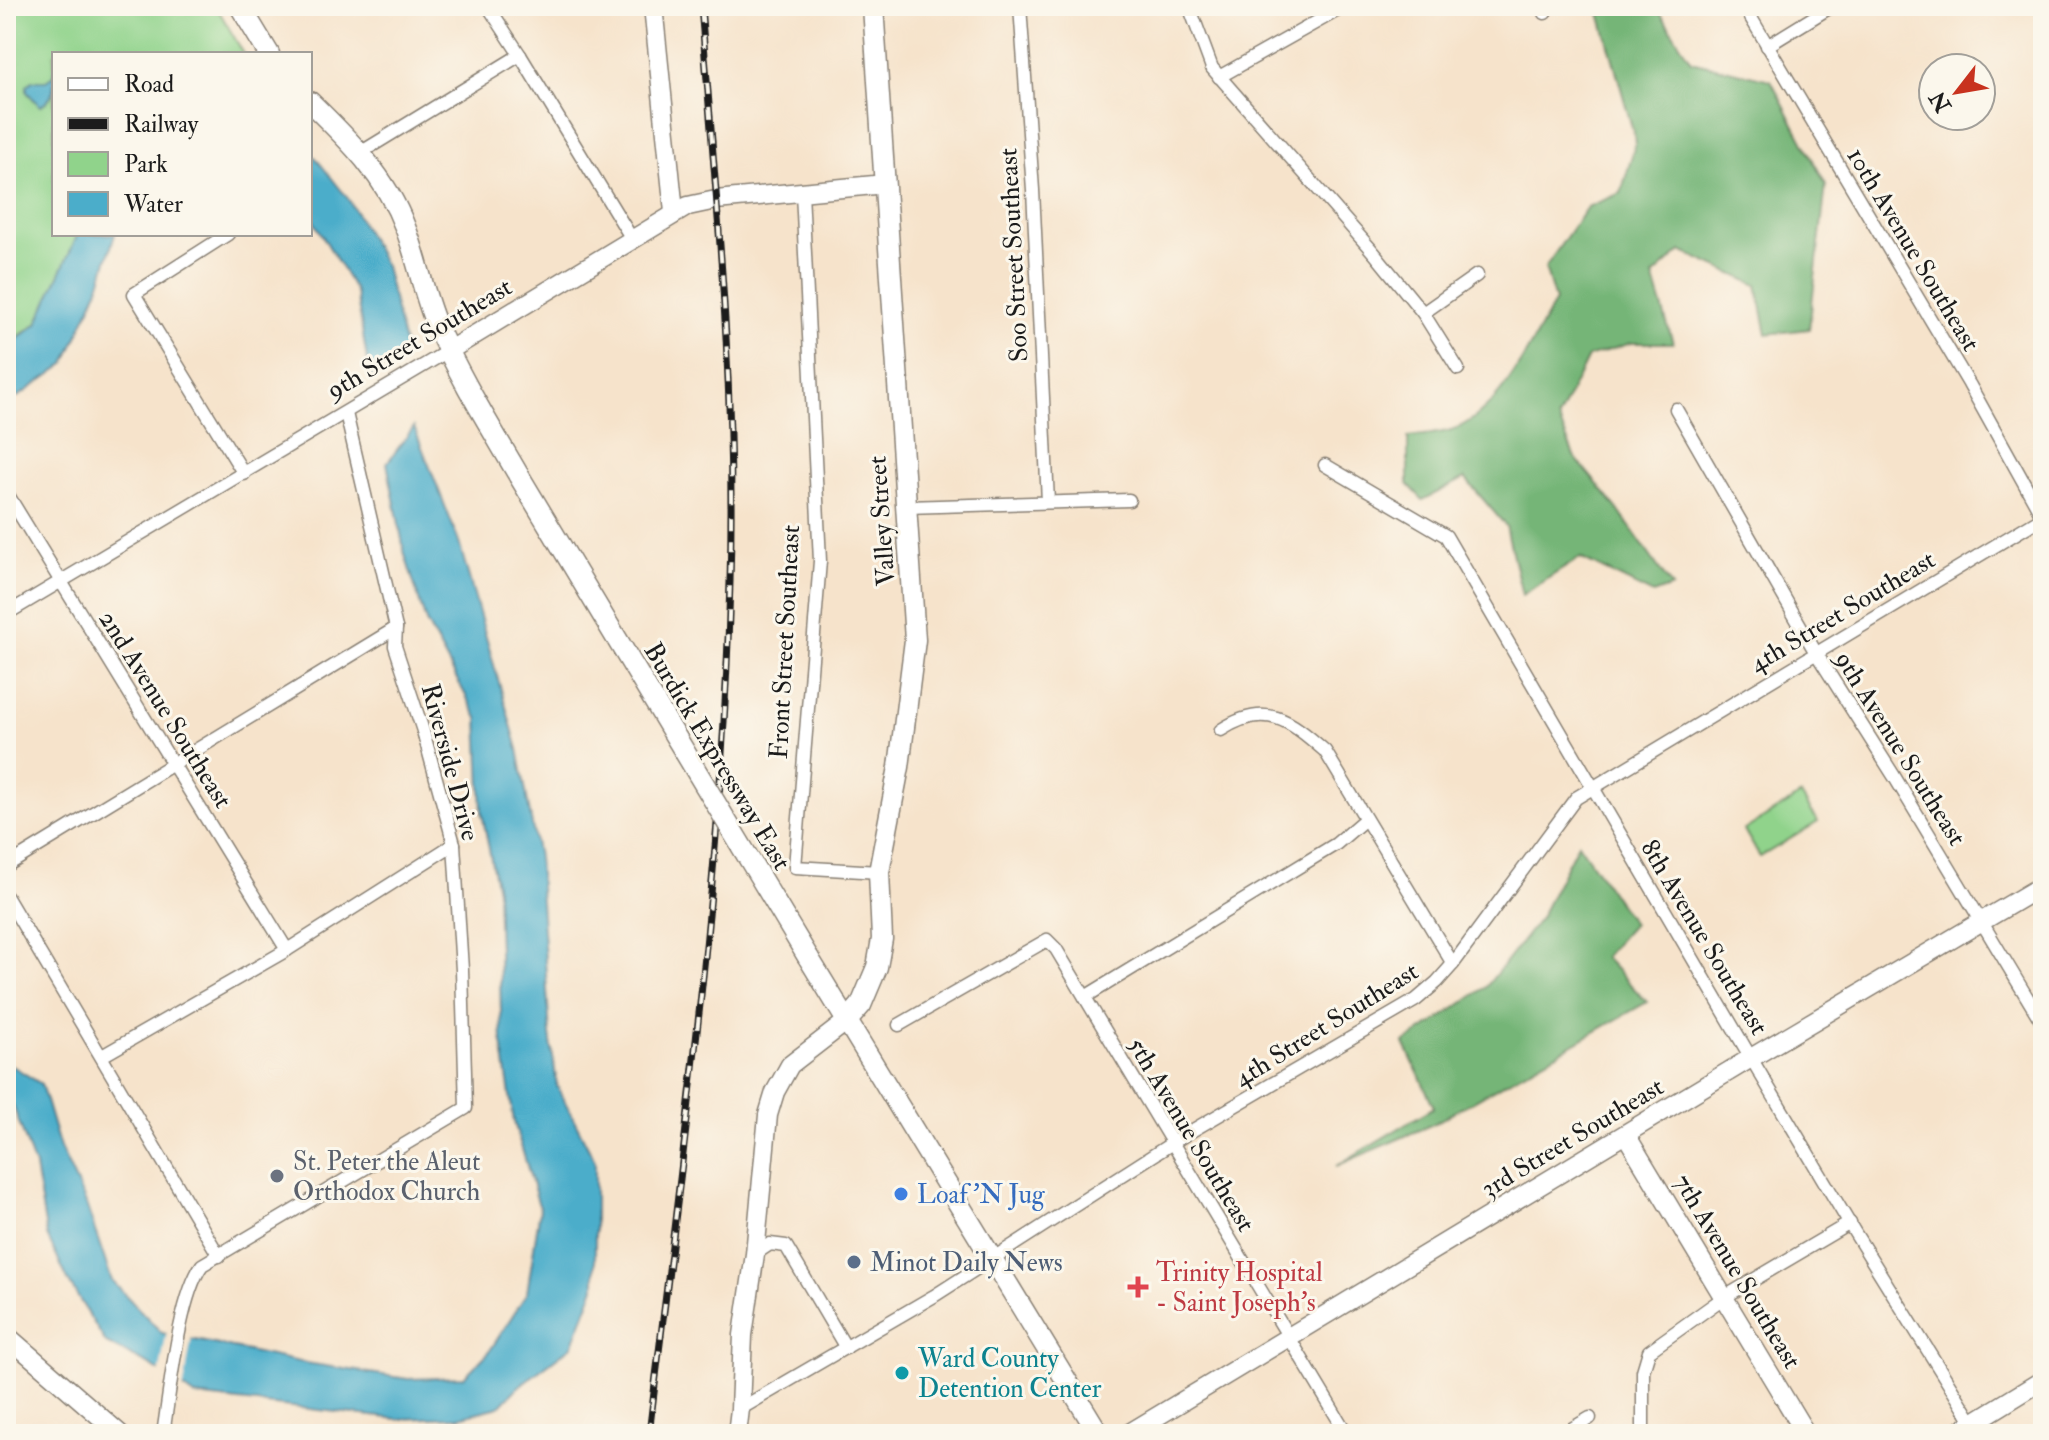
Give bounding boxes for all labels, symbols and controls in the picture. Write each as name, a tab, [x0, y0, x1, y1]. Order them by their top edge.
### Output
legend	[52, 52, 312, 236]
north arrow	[1917, 52, 1997, 132]
text: Road	[124, 69, 174, 100]
text: N	[1923, 86, 1958, 118]
text: Railway	[124, 109, 199, 140]
street label: 10th Avenue Southeast	[1840, 142, 1987, 357]
street label: Soo Street Southeast	[992, 147, 1036, 363]
text: Park	[124, 149, 168, 180]
text: Water	[123, 189, 183, 220]
street label: 9th Street Southeast	[319, 271, 518, 408]
street label: Valley Street	[861, 455, 903, 587]
street label: Front Street Southeast	[763, 524, 807, 760]
street label: 4th Street Southeast	[1744, 544, 1941, 680]
street label: 2nd Avenue Southeast	[91, 605, 239, 814]
street label: Burdick Expressway East	[636, 637, 798, 877]
street label: 9th Avenue Southeast	[1826, 644, 1973, 852]
street label: Riverside Drive	[414, 680, 486, 844]
street label: 8th Avenue Southeast	[1633, 834, 1775, 1041]
street label: 4th Street Southeast	[1229, 955, 1424, 1094]
street label: 5th Avenue Southeast	[1121, 1032, 1262, 1237]
street label: 3rd Street Southeast	[1475, 1071, 1670, 1205]
place label: St. Peter the Aleut Orthodox Church	[293, 1146, 481, 1208]
marker: St. Peter the Aleut Orthodox Church	[268, 1167, 286, 1185]
street label: 7th Avenue Southeast	[1666, 1168, 1808, 1375]
place label: Loaf 'N Jug	[917, 1179, 1046, 1211]
marker: Loaf 'N Jug	[892, 1185, 910, 1203]
place label: Minot Daily News	[870, 1247, 1063, 1279]
marker: Minot Daily News	[845, 1253, 863, 1271]
place label: Trinity Hospital - Saint Joseph's	[1156, 1257, 1323, 1320]
marker: Trinity Hospital - Saint Joseph's	[1127, 1276, 1149, 1298]
place label: Ward County Detention Center	[917, 1343, 1102, 1405]
marker: Ward County Detention Center	[893, 1364, 911, 1382]

